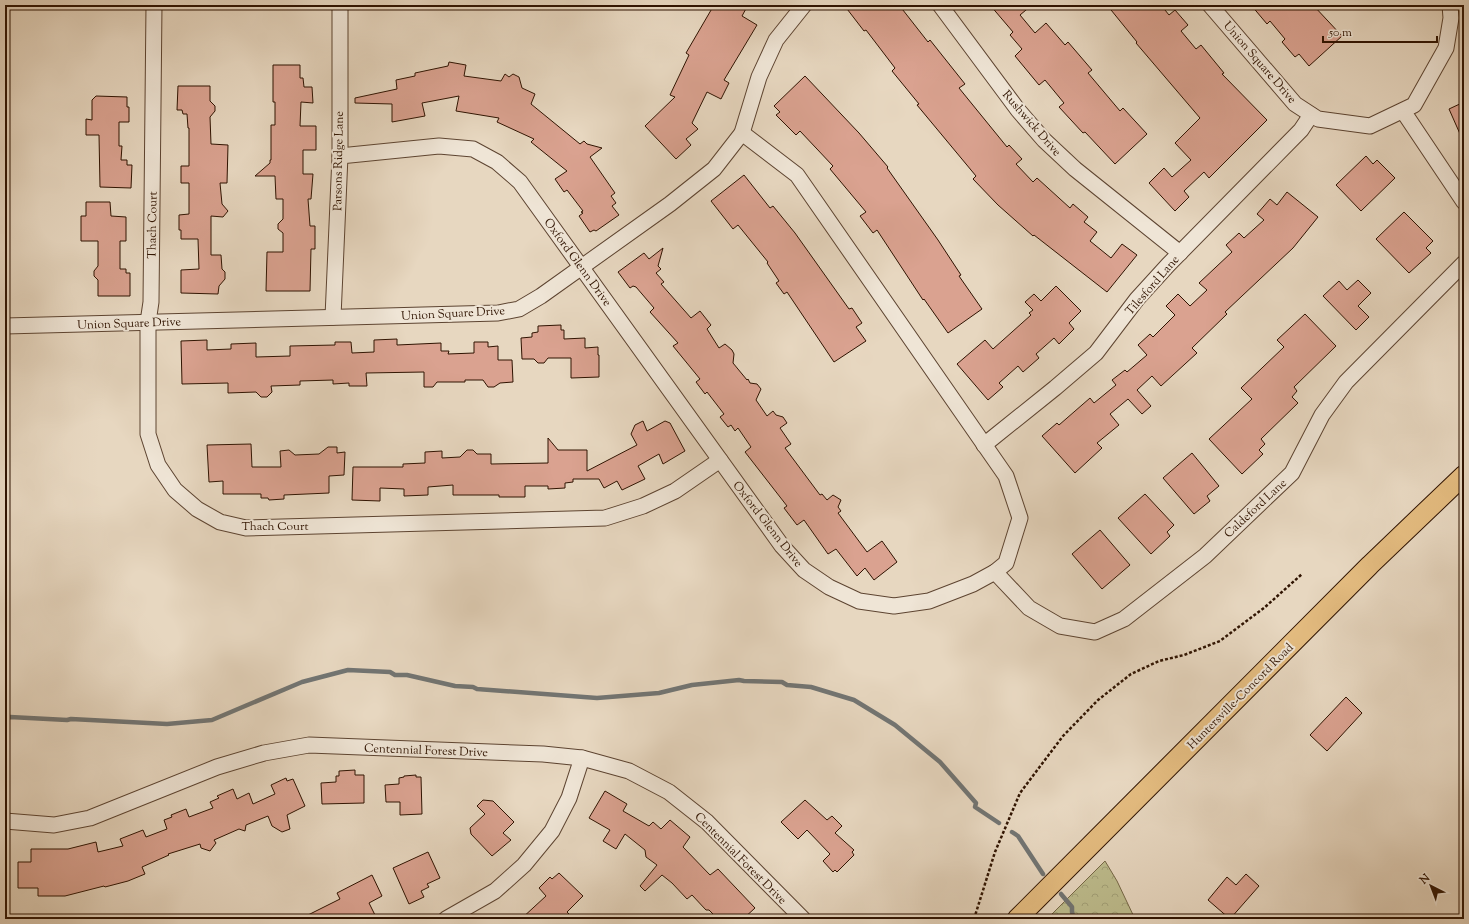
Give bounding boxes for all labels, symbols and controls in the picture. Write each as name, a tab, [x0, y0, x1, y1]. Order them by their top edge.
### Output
street label: Union Square Drive	[1218, 18, 1300, 108]
scale bar	[1323, 18, 1437, 44]
text: 50 m	[1328, 24, 1352, 42]
street label: Rushwick Drive	[997, 87, 1065, 161]
street label: Parsons Ridge Lane	[329, 110, 349, 211]
street label: Thach Court	[143, 191, 163, 259]
street label: Oxford Glenn Drive	[539, 215, 616, 311]
street label: Tilesford Lane	[1122, 251, 1184, 320]
street label: Union Square Drive	[401, 302, 506, 326]
street label: Union Square Drive	[77, 313, 182, 335]
street label: Caldeford Lane	[1220, 475, 1291, 543]
street label: Oxford Glenn Drive	[728, 478, 807, 572]
street label: Thach Court	[241, 518, 309, 536]
street label: Huntersville-Concord Road	[1183, 639, 1298, 754]
street label: Centennial Forest Drive	[364, 740, 489, 762]
street label: Centennial Forest Drive	[690, 809, 791, 909]
north arrow	[1411, 866, 1451, 906]
text: N	[1416, 870, 1434, 889]

